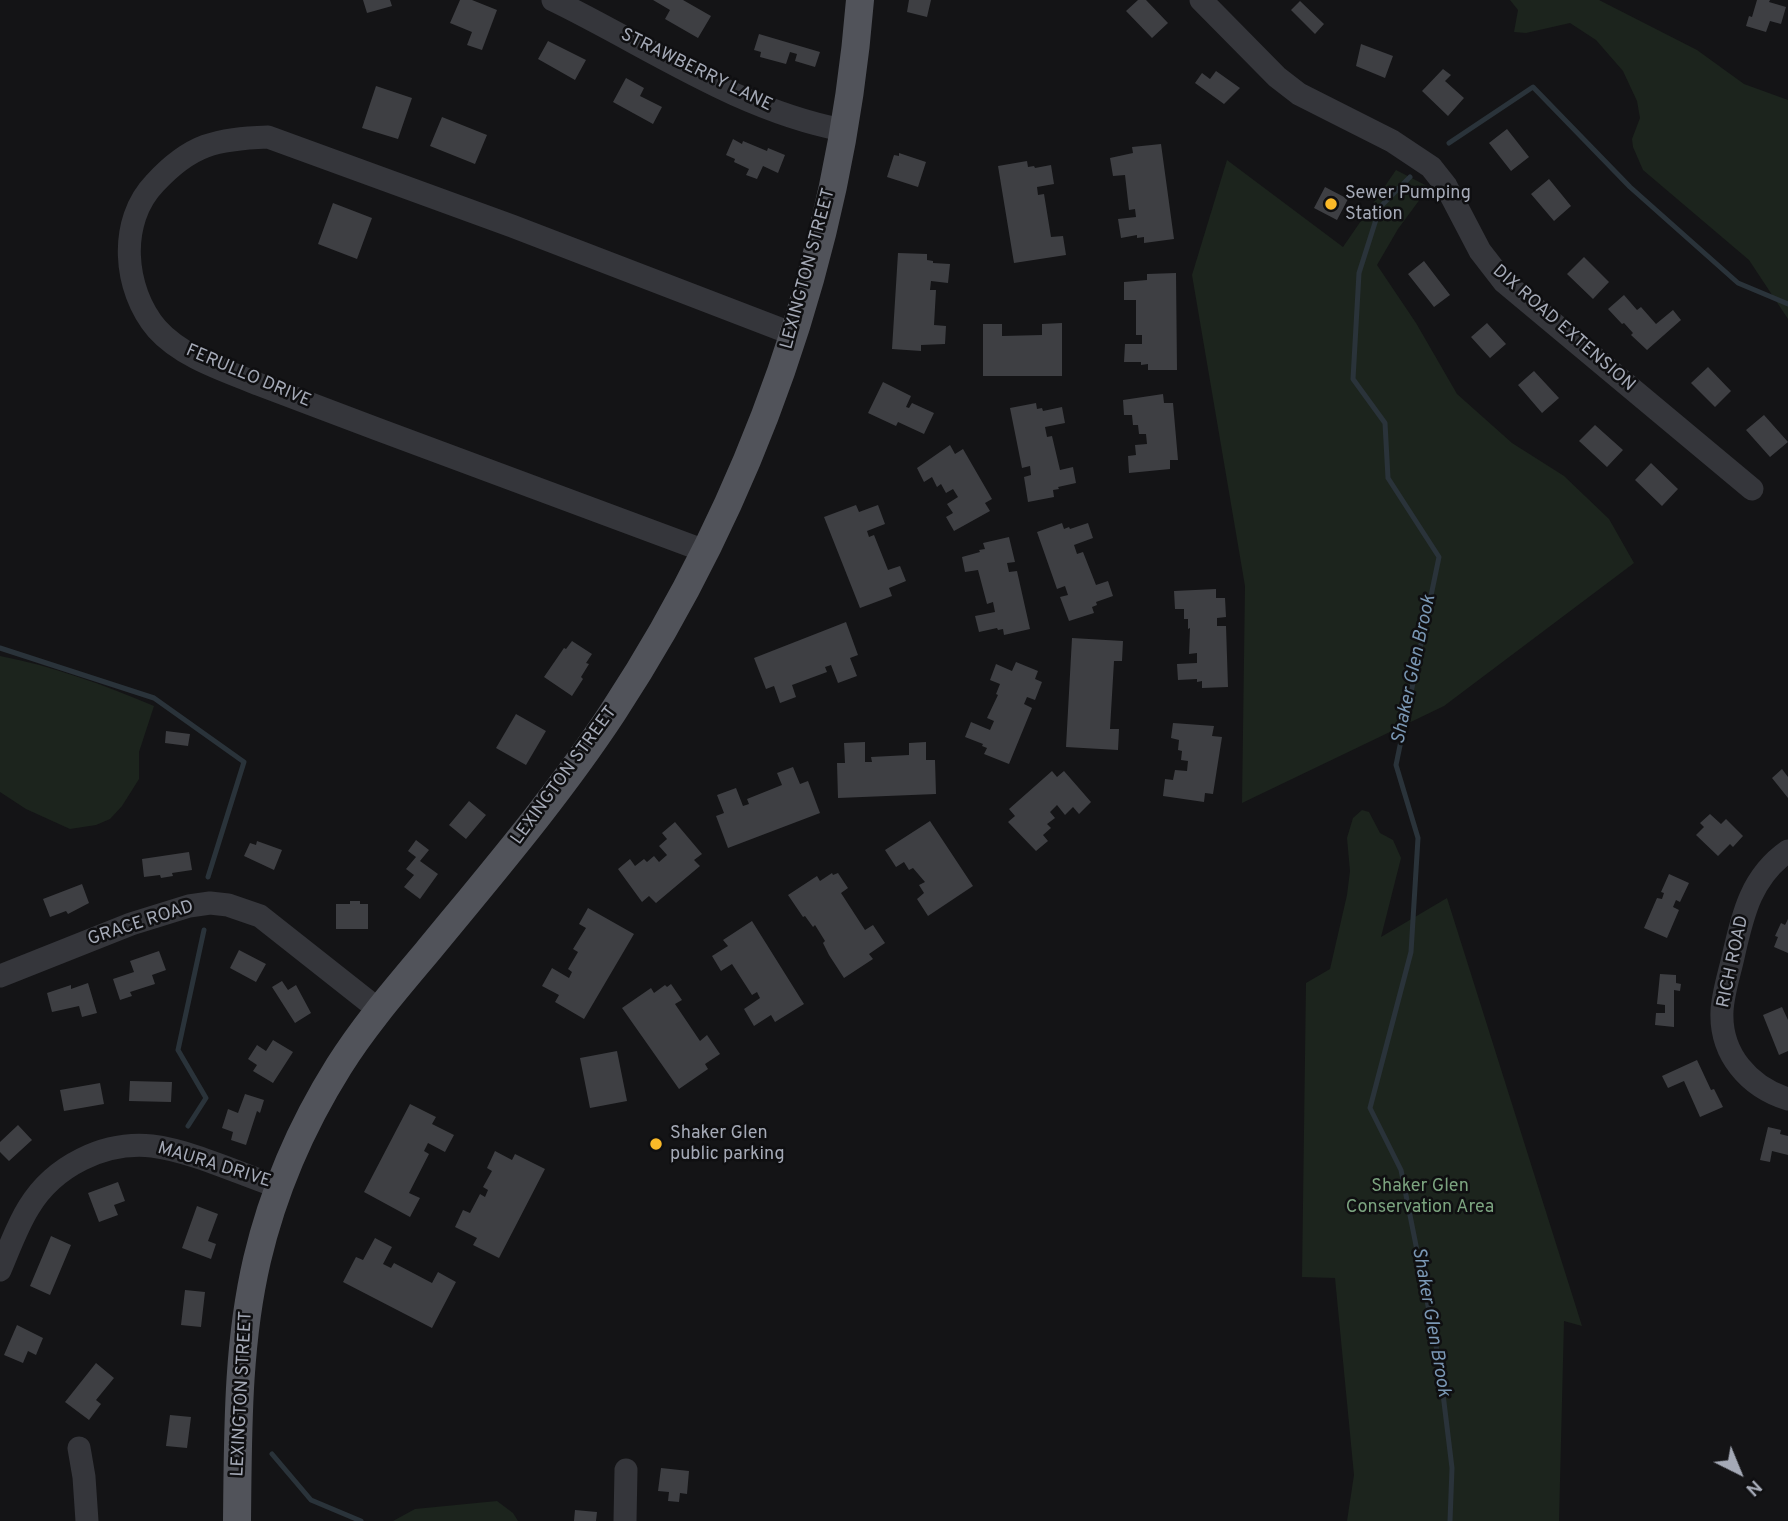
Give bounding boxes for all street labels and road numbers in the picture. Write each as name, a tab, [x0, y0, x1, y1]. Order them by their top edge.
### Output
street label: STRAWBERRY LANE	[617, 25, 775, 117]
street label: LEXINGTON STREET	[777, 186, 841, 352]
street label: DIX ROAD EXTENSION	[1487, 261, 1639, 397]
street label: FERULLO DRIVE	[182, 341, 314, 413]
street label: LEXINGTON STREET	[508, 703, 622, 849]
street label: GRACE ROAD	[85, 897, 197, 951]
street label: RICH ROAD	[1714, 914, 1754, 1010]
street label: MAURA DRIVE	[155, 1139, 273, 1193]
street label: LEXINGTON STREET	[228, 1311, 258, 1477]

